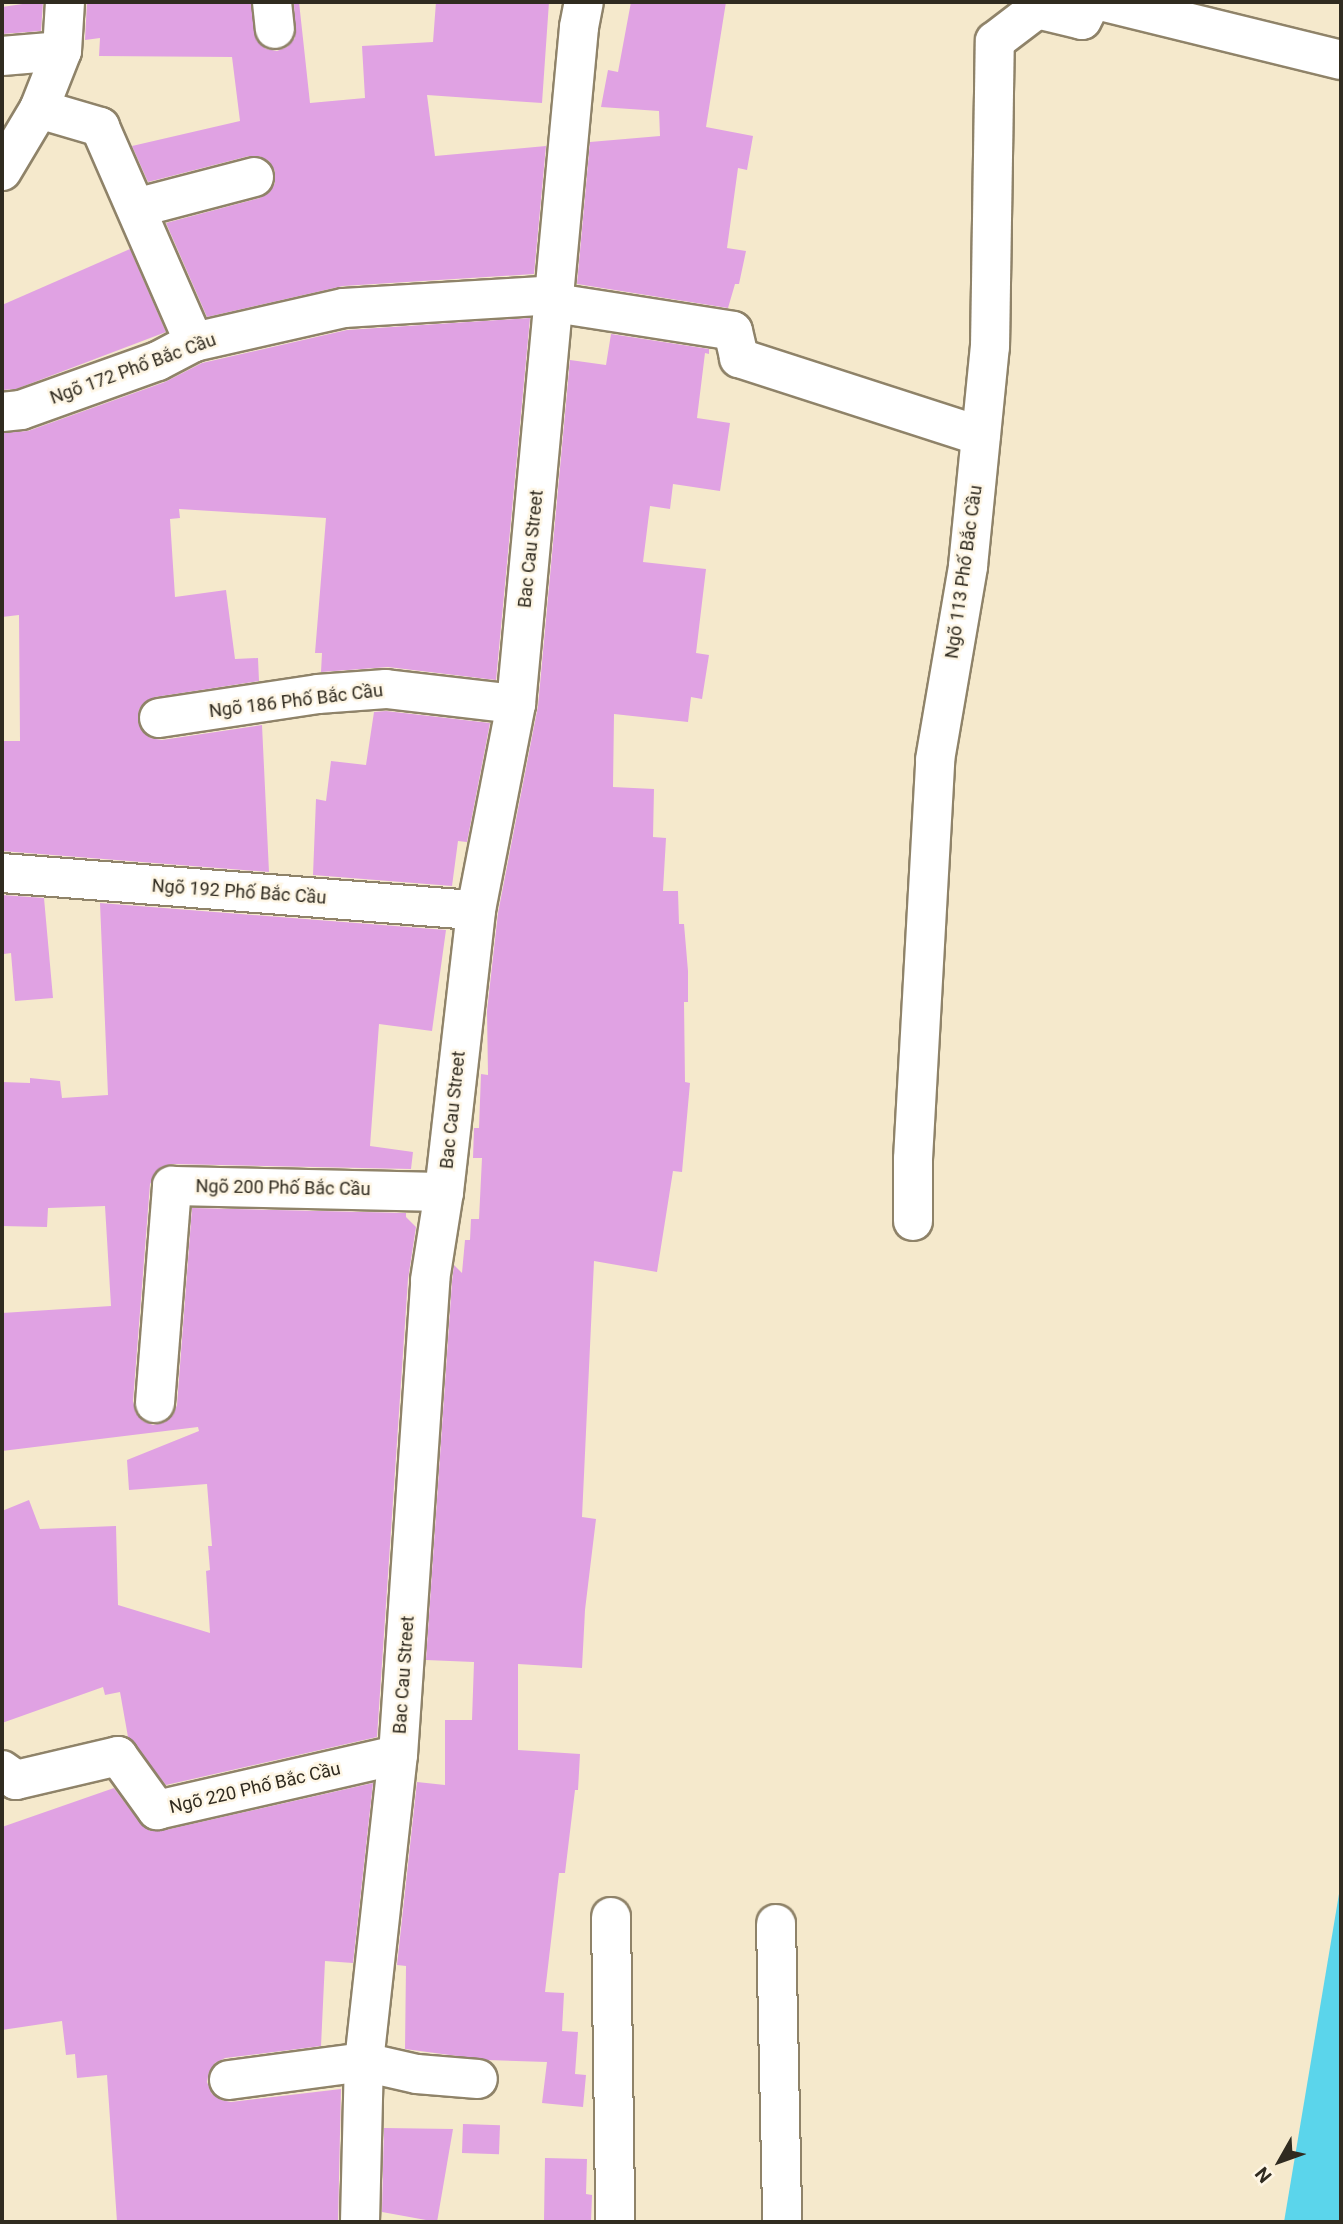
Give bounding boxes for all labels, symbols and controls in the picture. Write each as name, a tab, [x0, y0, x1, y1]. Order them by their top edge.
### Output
street label: Ngõ 172 Phố Bắc Cầu	[47, 329, 219, 409]
street label: Ngõ 113 Phố Bắc Cầu	[941, 484, 987, 660]
street label: Bac Cau Street	[514, 489, 548, 609]
street label: Ngõ 186 Phố Bắc Cầu	[208, 680, 384, 722]
street label: Ngõ 192 Phố Bắc Cầu	[151, 875, 327, 909]
street label: Bac Cau Street	[436, 1050, 470, 1170]
street label: Ngõ 200 Phố Bắc Cầu	[195, 1176, 371, 1200]
street label: Bac Cau Street	[389, 1615, 419, 1735]
street label: Ngõ 220 Phố Bắc Cầu	[167, 1758, 343, 1818]
north arrow	[1245, 2126, 1315, 2196]
text: N	[1250, 2162, 1277, 2187]

